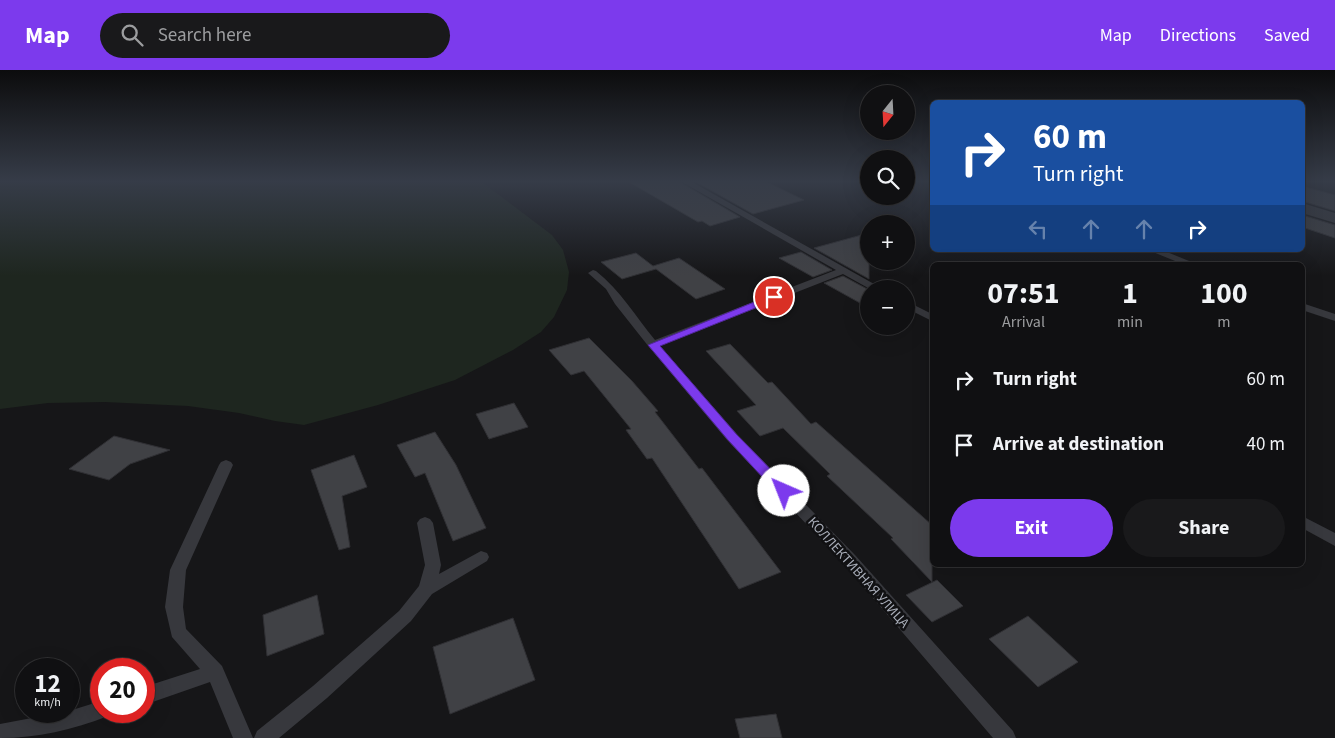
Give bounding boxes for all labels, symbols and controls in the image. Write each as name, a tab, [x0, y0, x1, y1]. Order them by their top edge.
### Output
search box	[100, 13, 450, 58]
text: Map	[25, 18, 70, 53]
icon: search	[118, 21, 146, 49]
text: Search here	[158, 22, 251, 49]
text: Map	[1100, 23, 1132, 48]
text: Directions	[1160, 23, 1236, 48]
text: Saved	[1264, 23, 1310, 48]
north arrow	[860, 85, 915, 140]
map controls	[860, 85, 915, 335]
text: 60 m	[1033, 112, 1107, 162]
icon: right	[950, 120, 1015, 185]
button: search	[860, 150, 915, 205]
text: Turn right	[1033, 158, 1123, 190]
button: +	[860, 215, 915, 270]
icon: left	[1024, 215, 1052, 243]
icon: ahead	[1077, 215, 1105, 243]
icon: ahead	[1130, 215, 1158, 243]
icon: right	[1183, 215, 1211, 243]
text: 07:51	[987, 272, 1060, 315]
text: 1	[1122, 272, 1138, 315]
text: 100	[1200, 272, 1248, 315]
pin	[753, 276, 795, 318]
button: −	[860, 280, 915, 335]
icon: arrive	[760, 283, 788, 311]
text: Arrival	[1002, 311, 1045, 333]
text: min	[1117, 311, 1143, 333]
text: m	[1217, 311, 1231, 333]
icon: right	[950, 366, 978, 394]
text: Turn right	[993, 366, 1077, 393]
text: 60 m	[1247, 366, 1285, 393]
icon: arrive	[950, 431, 978, 459]
text: Arrive at destination	[993, 431, 1164, 458]
text: 40 m	[1247, 431, 1285, 458]
position arrow	[757, 464, 809, 516]
button: Exit	[950, 499, 1113, 557]
button: Share	[1123, 499, 1285, 557]
street label: КОЛЛЕКТИВНАЯ УЛИЦА	[803, 513, 914, 633]
speed limit sign: 20	[90, 658, 155, 723]
text: 12	[34, 666, 61, 702]
text: km/h	[34, 694, 61, 711]

